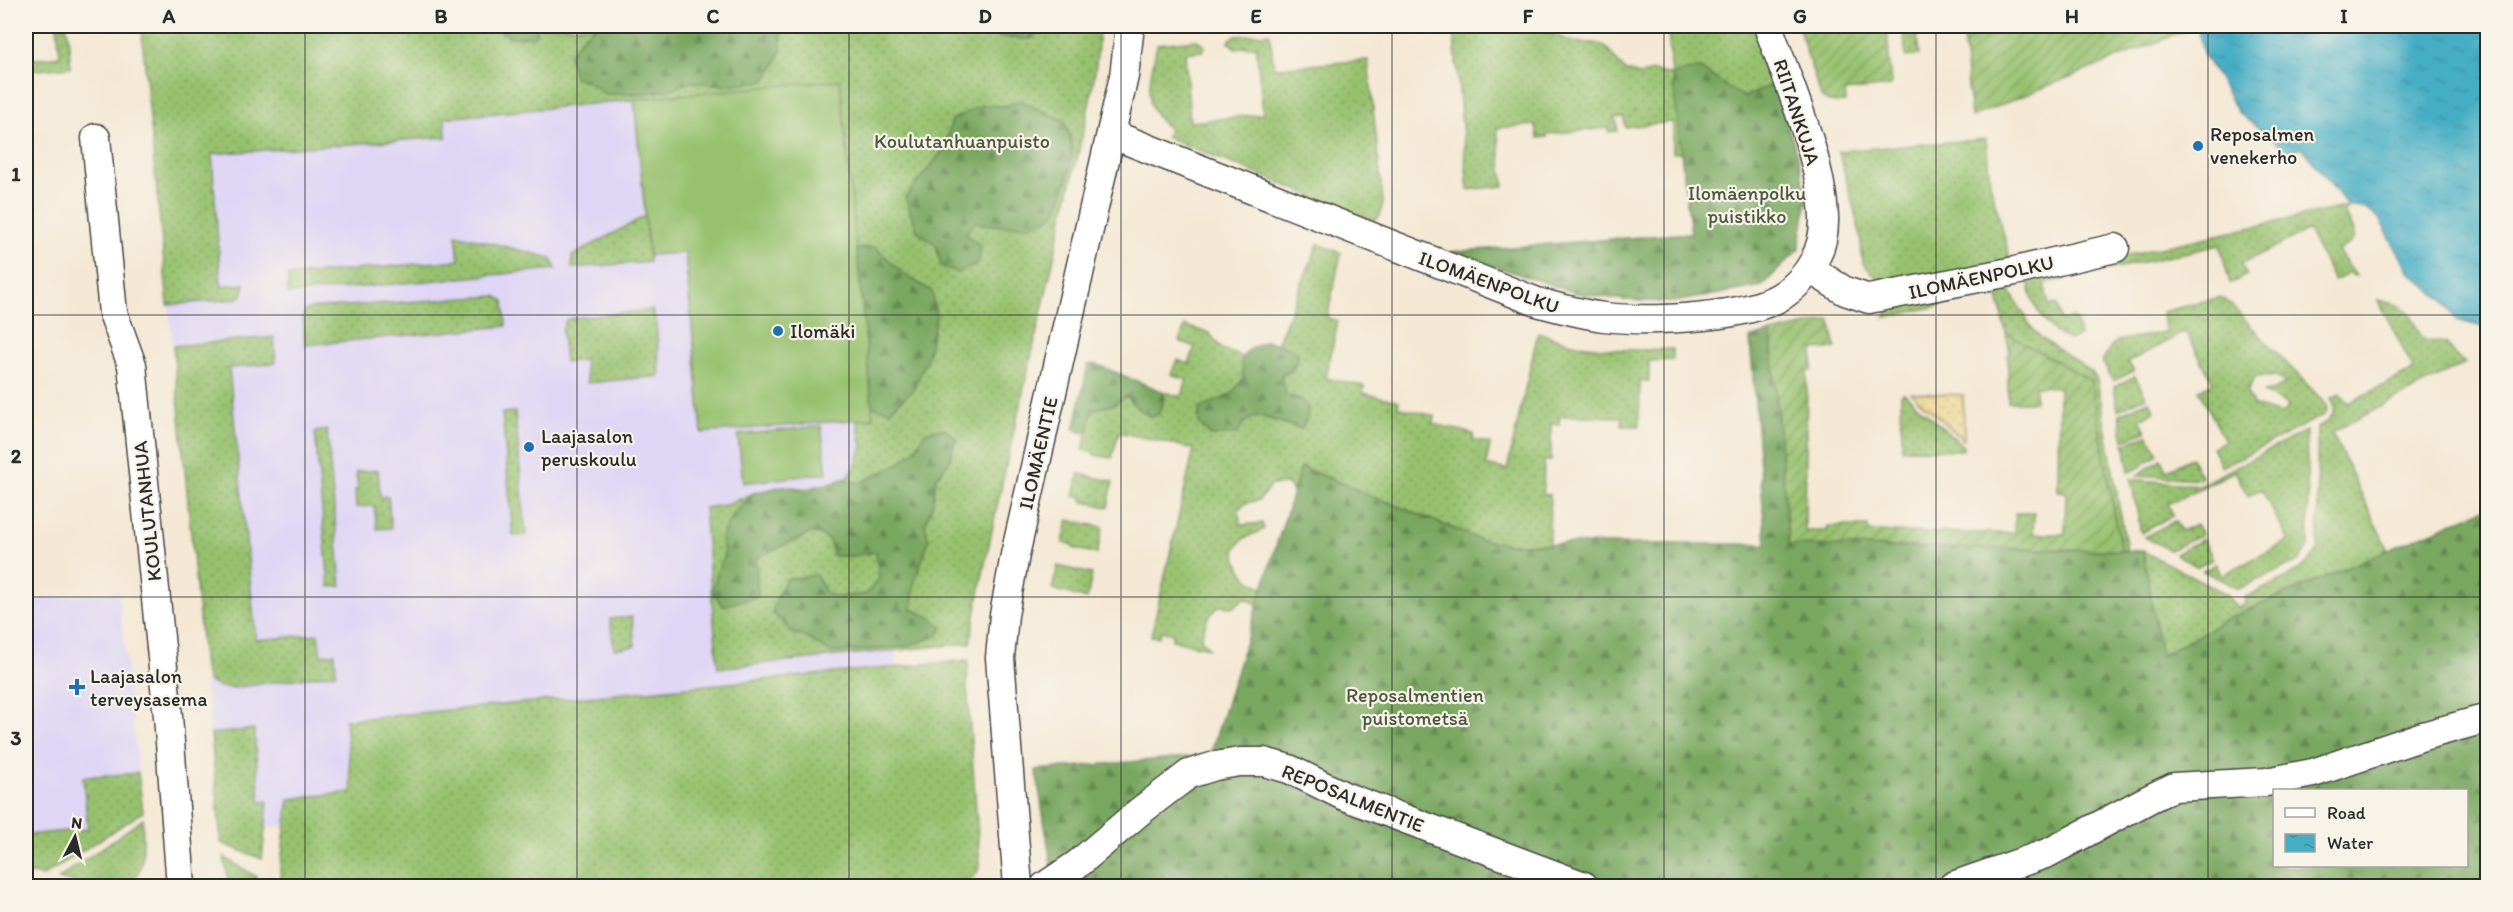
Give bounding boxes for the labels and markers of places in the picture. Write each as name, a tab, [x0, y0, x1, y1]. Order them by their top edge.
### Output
place label: Reposalmen venekerho	[2210, 122, 2315, 169]
marker: Reposalmen venekerho	[2191, 139, 2205, 153]
place label: Ilomäki	[790, 319, 855, 343]
marker: Ilomäki	[771, 324, 785, 338]
place label: Laajasalon peruskoulu	[541, 424, 637, 471]
marker: Laajasalon peruskoulu	[522, 440, 536, 454]
place label: Laajasalon terveysasema	[90, 664, 207, 711]
marker: Laajasalon terveysasema	[68, 678, 86, 696]

